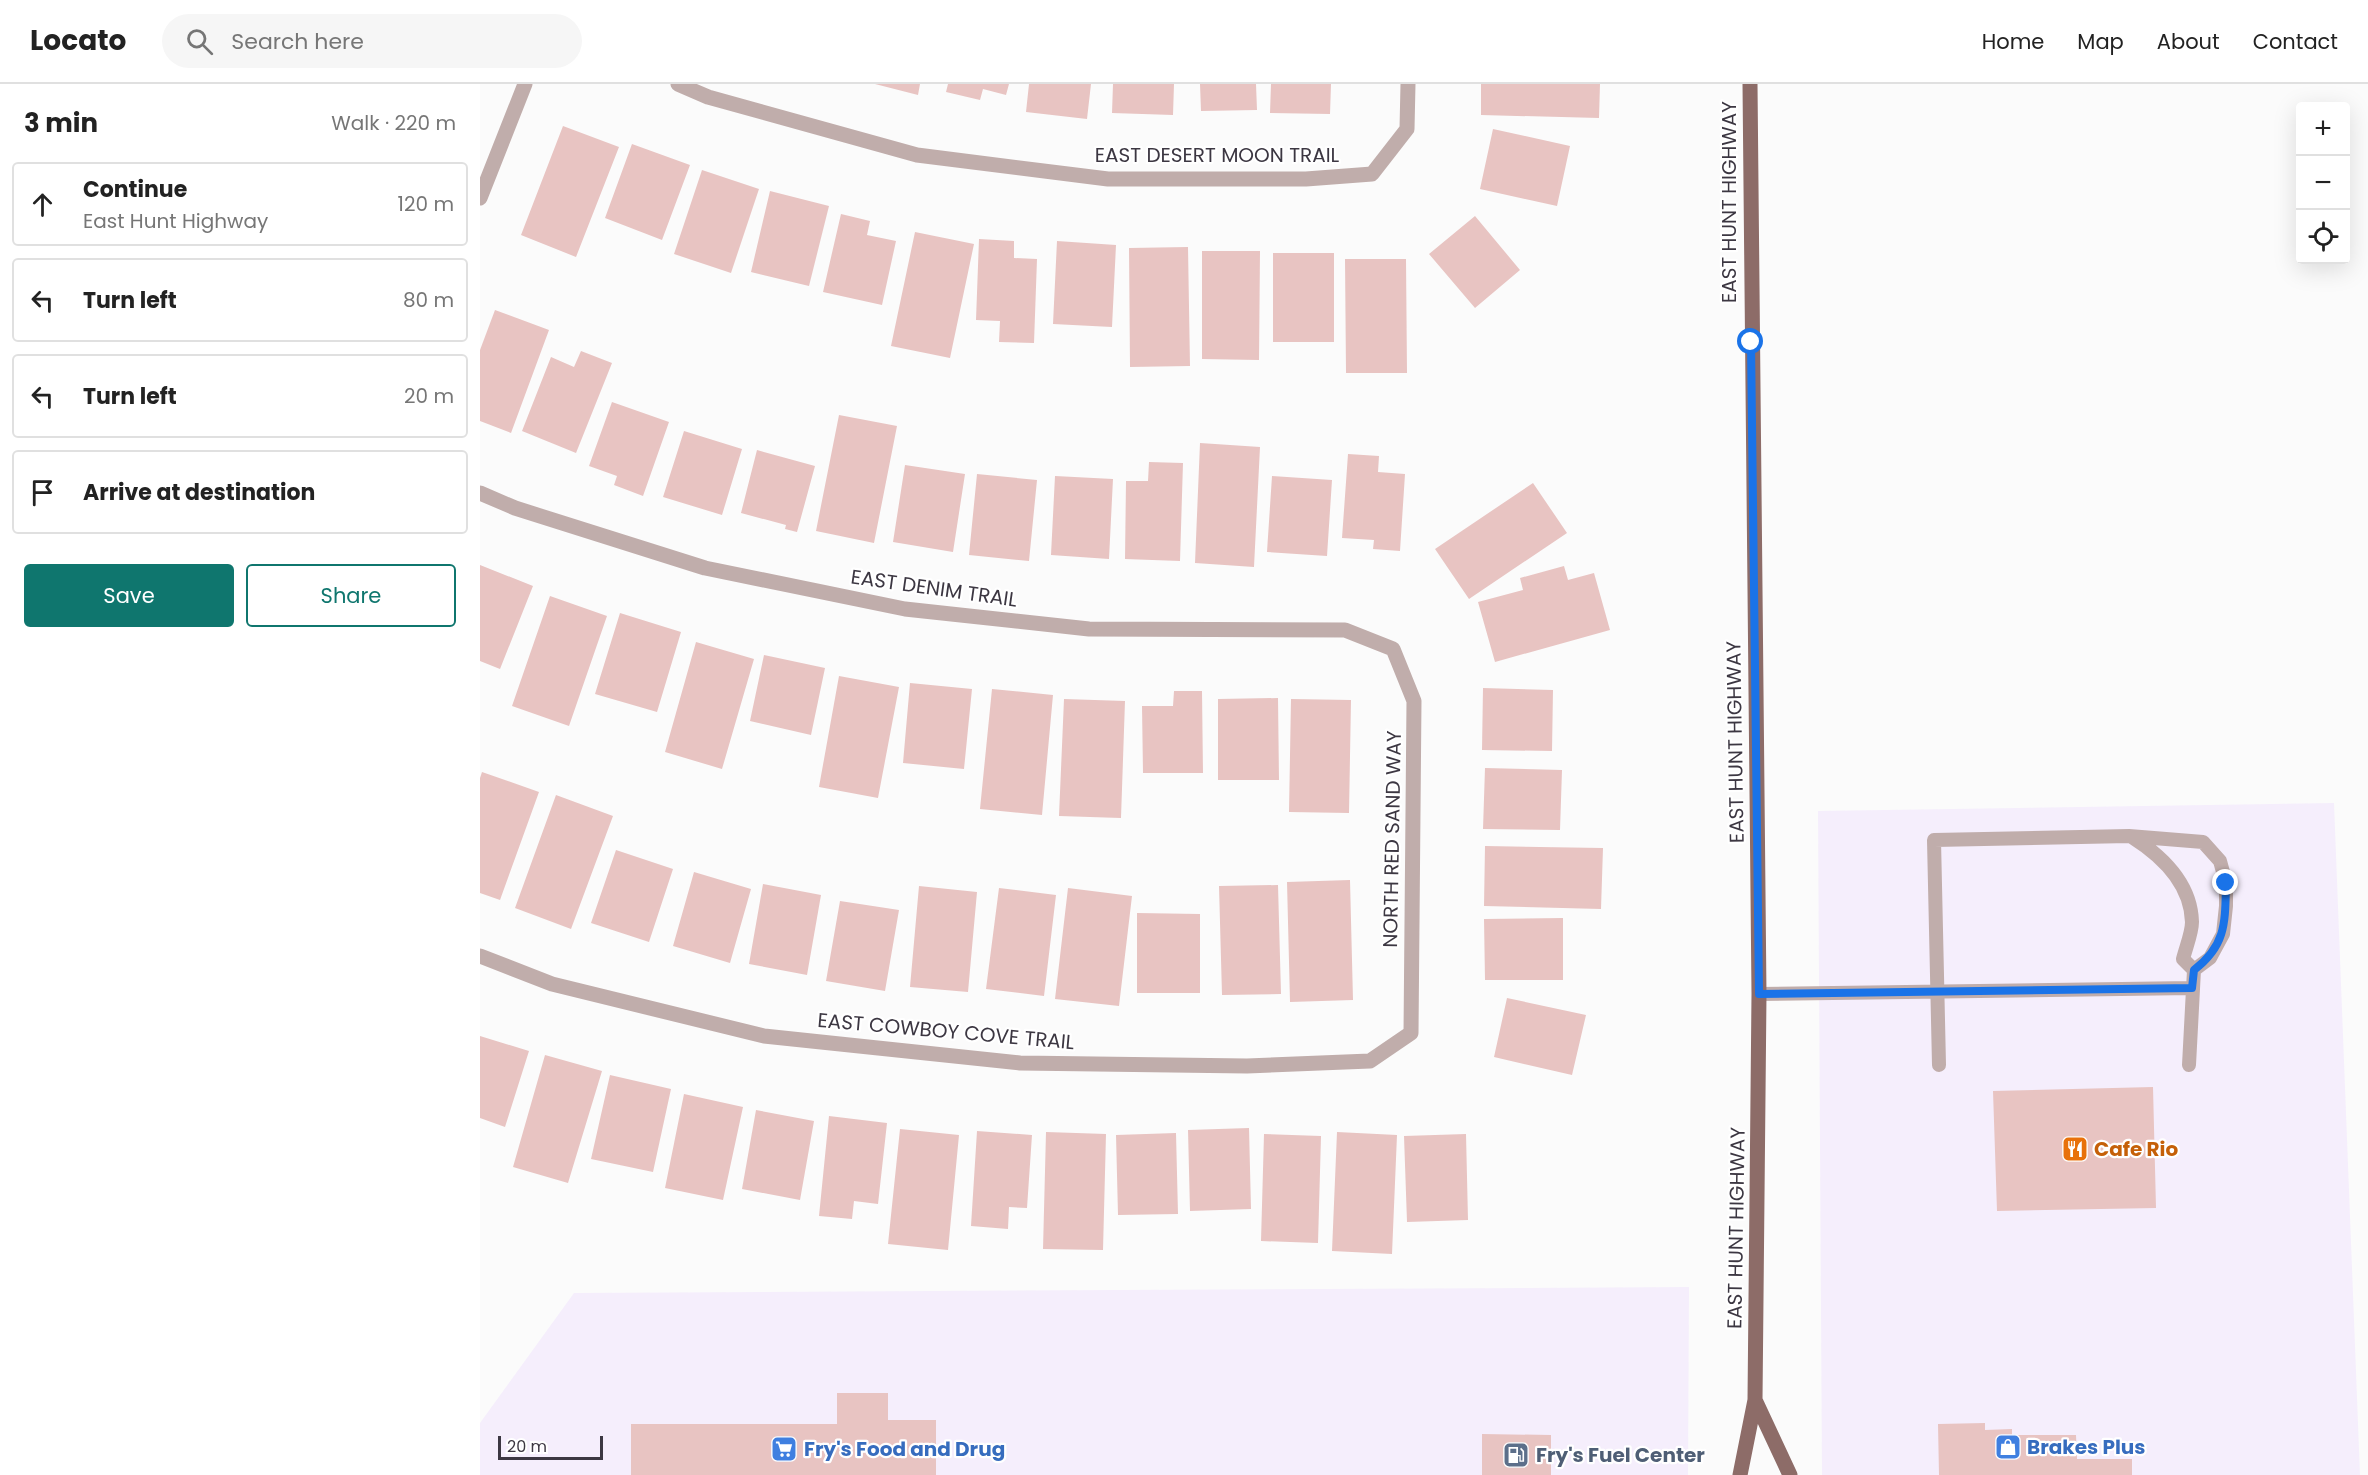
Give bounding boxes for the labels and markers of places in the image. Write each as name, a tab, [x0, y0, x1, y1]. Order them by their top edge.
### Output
restaurant icon: Cafe Rio	[2060, 1134, 2090, 1164]
place label: Cafe Rio	[2094, 1135, 2179, 1163]
shop icon: Brakes Plus	[1993, 1432, 2023, 1462]
place label: Brakes Plus	[2027, 1433, 2145, 1461]
supermarket icon: Fry's Food and Drug	[769, 1434, 799, 1464]
place label: Fry's Food and Drug	[804, 1435, 1005, 1463]
fuel station icon: Fry's Fuel Center	[1501, 1440, 1531, 1470]
place label: Fry's Fuel Center	[1536, 1441, 1705, 1469]

